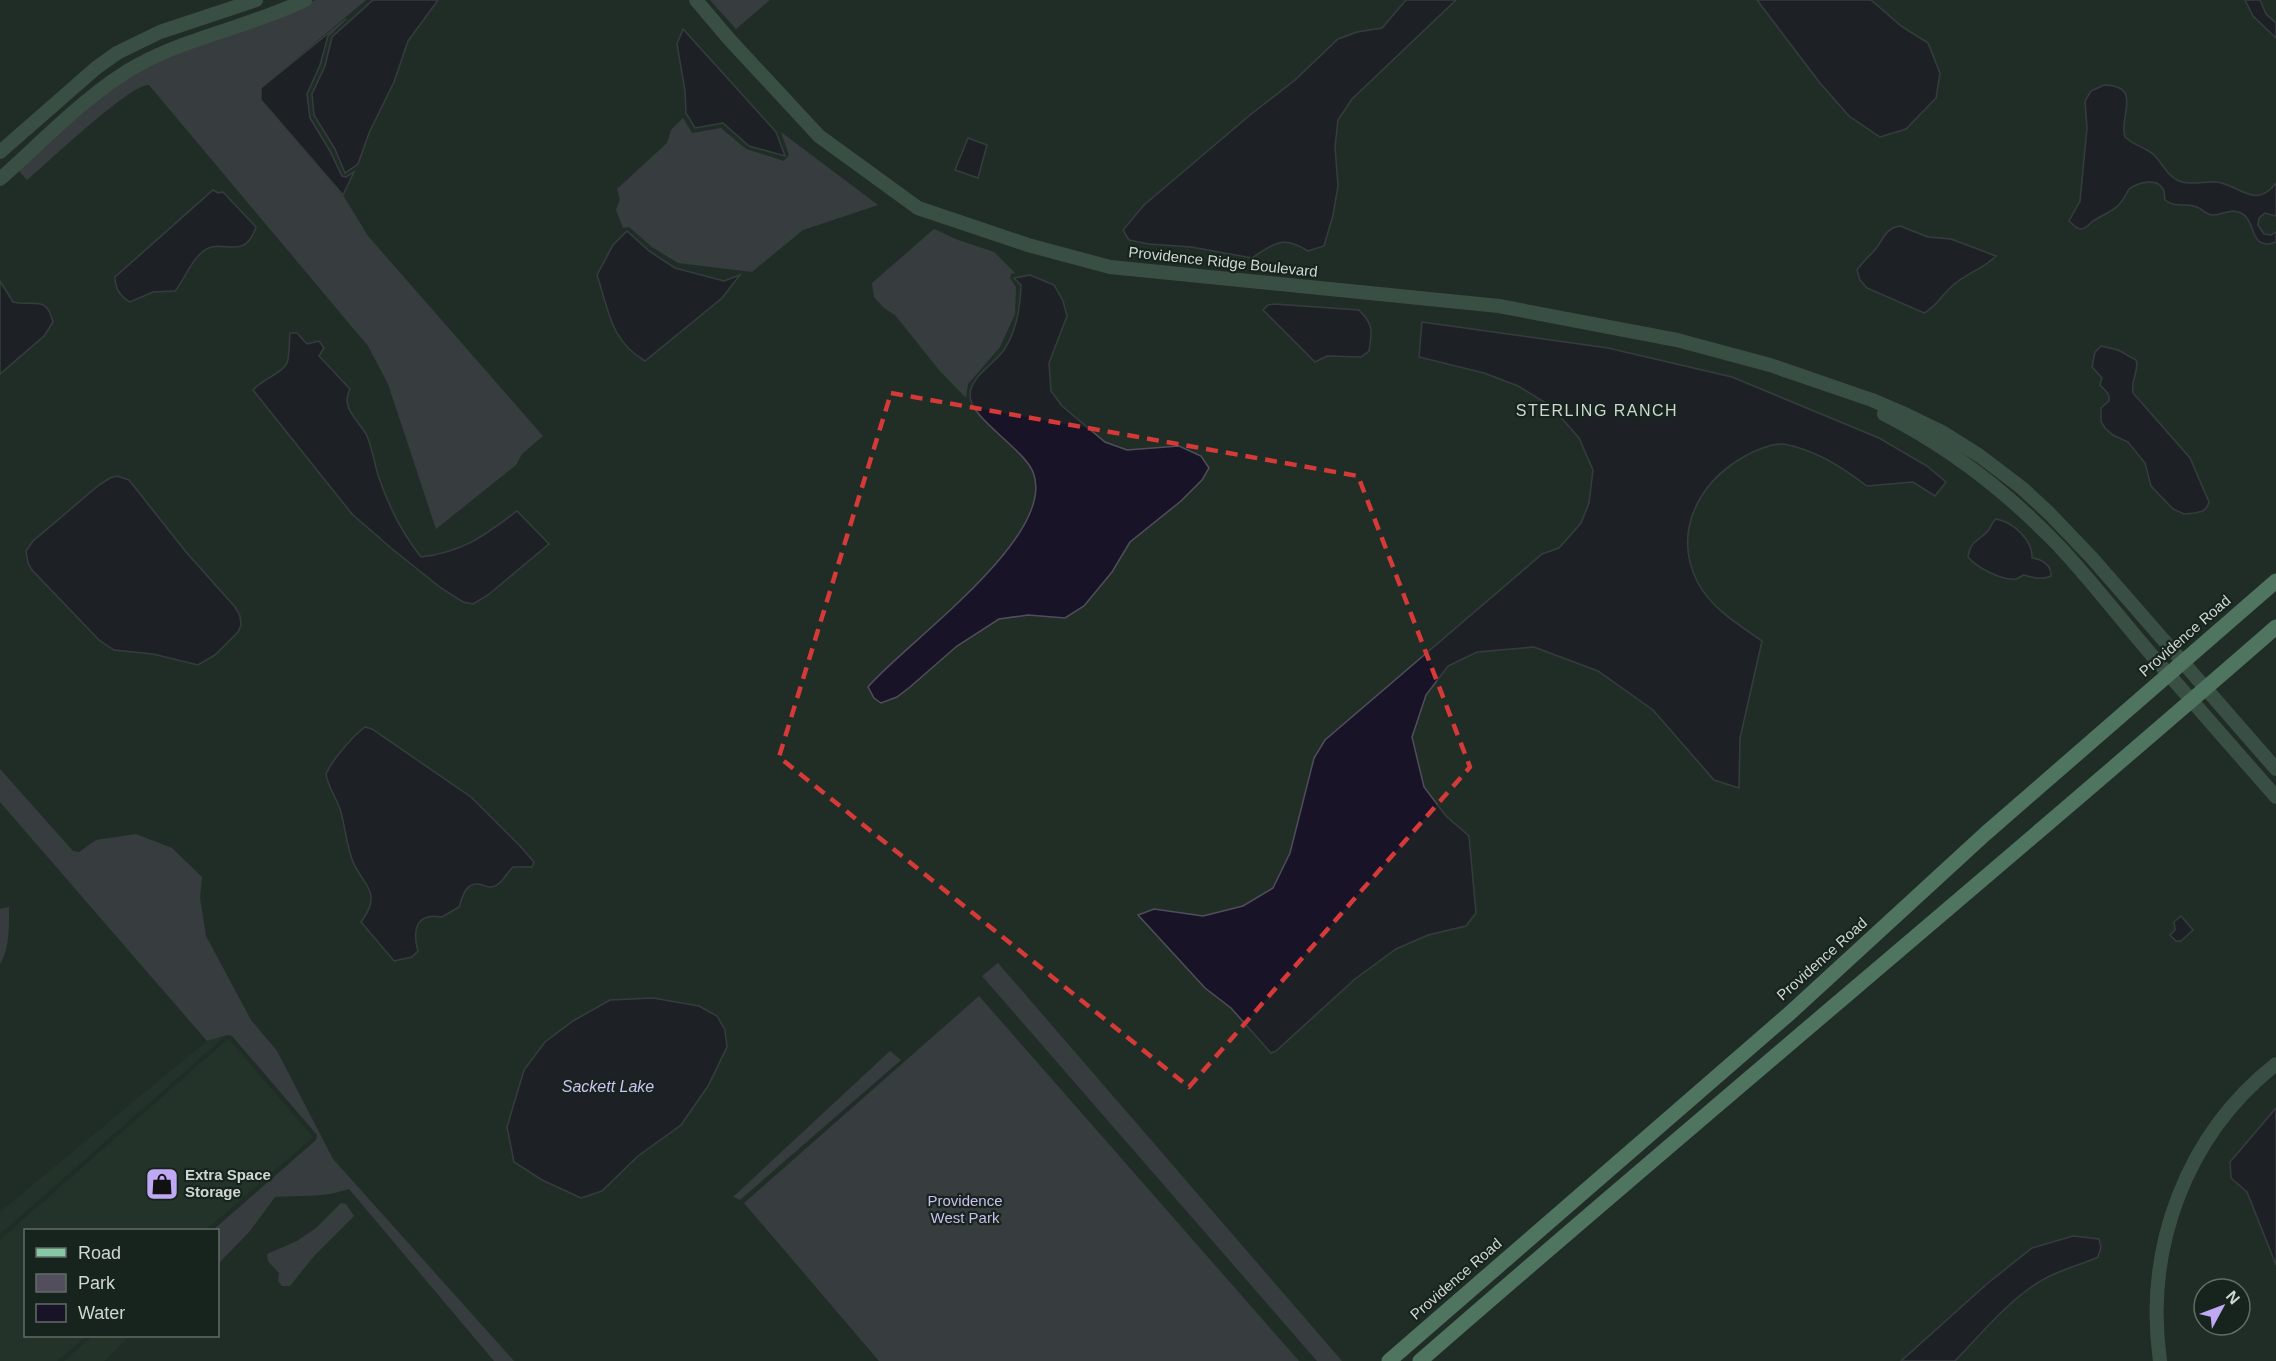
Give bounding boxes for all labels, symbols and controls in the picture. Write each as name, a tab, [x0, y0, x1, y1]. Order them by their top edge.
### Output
street label: Providence Ridge Boulevard	[1128, 243, 1318, 280]
district label: STERLING RANCH	[1516, 402, 1678, 419]
street label: Providence Road	[2136, 591, 2234, 680]
street label: Providence Road	[1773, 914, 1870, 1003]
water label: Sackett Lake	[562, 1078, 654, 1095]
shop icon: Extra Space Storage	[144, 1166, 180, 1202]
place label: Extra Space Storage	[185, 1166, 271, 1200]
park label: Providence West Park	[927, 1192, 1003, 1226]
legend	[24, 1229, 219, 1337]
street label: Providence Road	[1407, 1234, 1505, 1323]
text: Road	[78, 1243, 121, 1263]
text: Park	[78, 1273, 116, 1293]
north arrow	[2192, 1277, 2252, 1337]
text: N	[2223, 1288, 2243, 1307]
text: Water	[78, 1303, 125, 1323]

